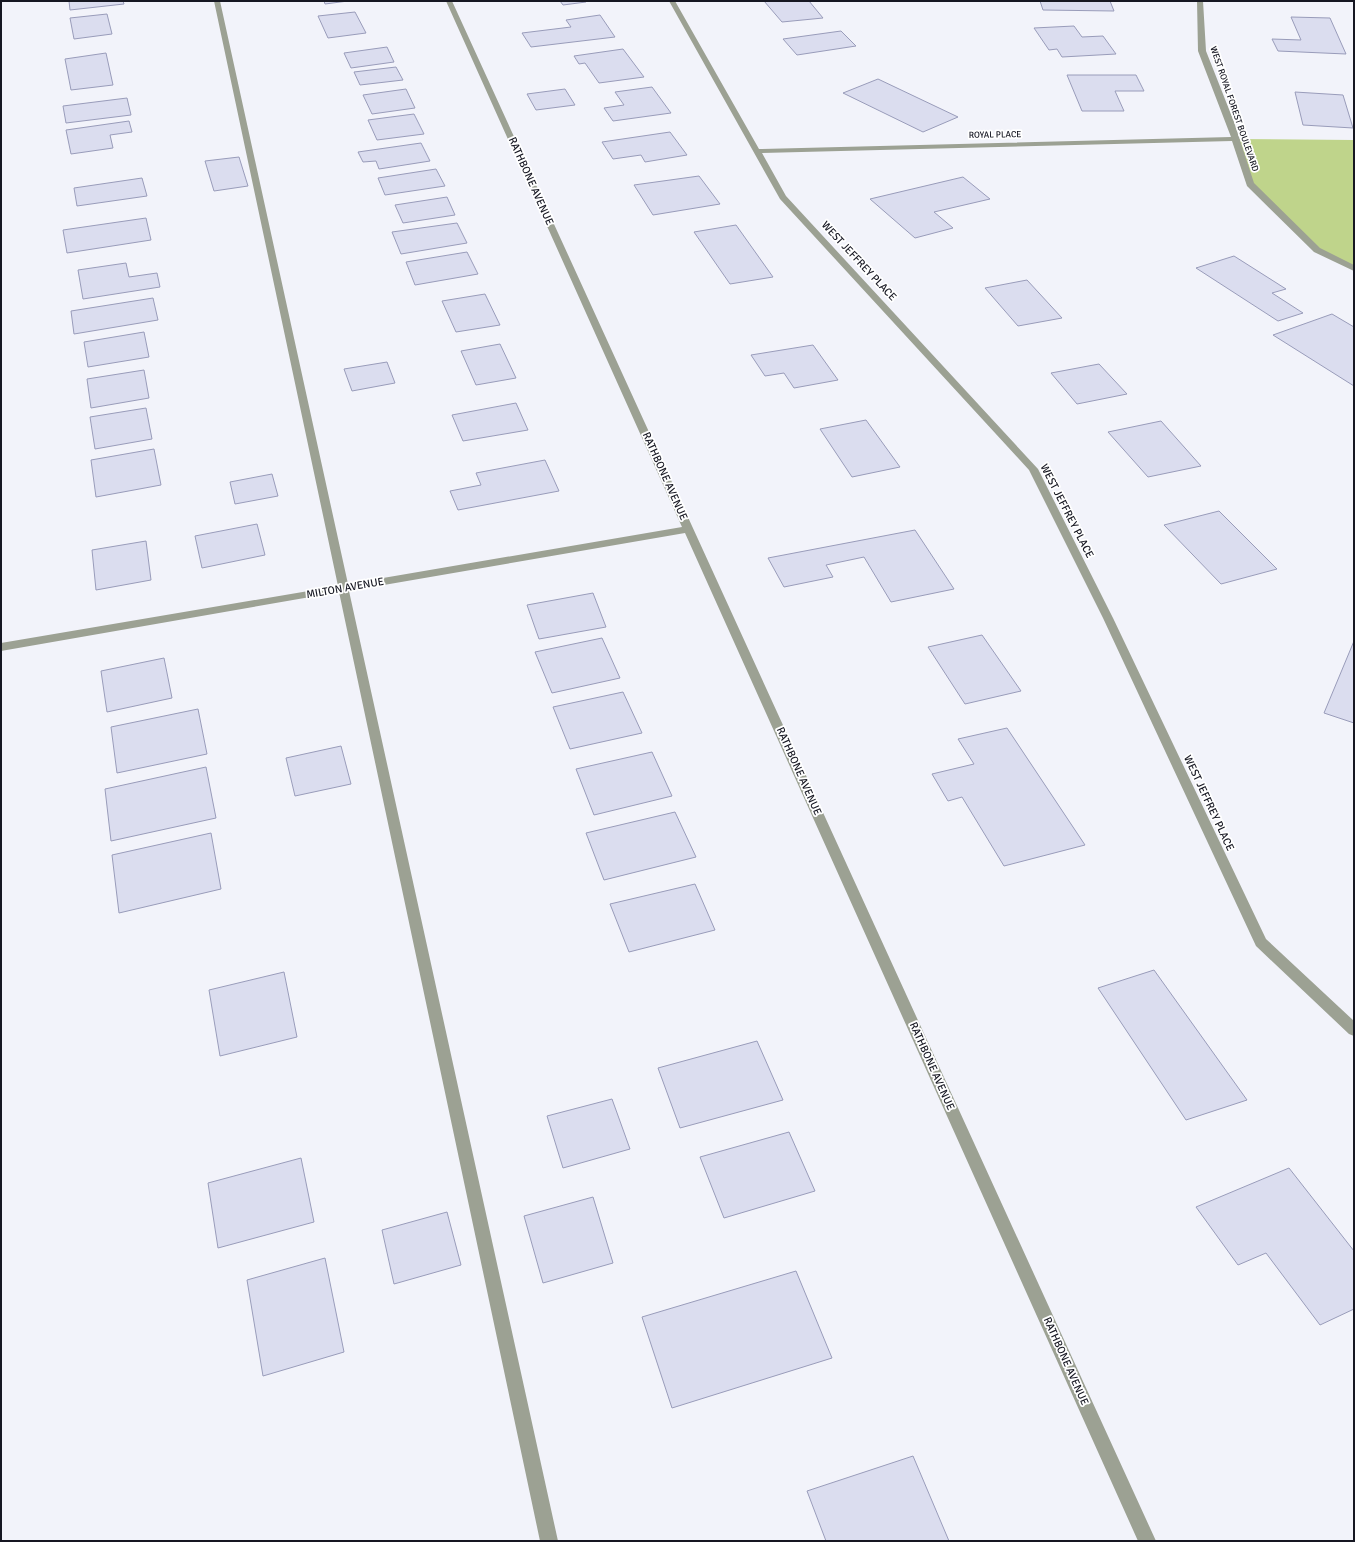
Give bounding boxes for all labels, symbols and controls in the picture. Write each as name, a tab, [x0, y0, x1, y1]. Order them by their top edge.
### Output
street label: WEST ROYAL FOREST BOULEVARD	[1207, 45, 1261, 173]
street label: ROYAL PLACE	[969, 129, 1021, 141]
street label: RATHBONE AVENUE	[506, 135, 556, 227]
street label: WEST JEFFREY PLACE	[819, 219, 899, 303]
street label: RATHBONE AVENUE	[640, 430, 690, 522]
street label: WEST JEFFREY PLACE	[1038, 462, 1096, 560]
street label: MILTON AVENUE	[305, 575, 385, 601]
street label: RATHBONE AVENUE	[774, 725, 824, 817]
street label: WEST JEFFREY PLACE	[1181, 753, 1237, 853]
street label: RATHBONE AVENUE	[907, 1020, 957, 1112]
street label: RATHBONE AVENUE	[1041, 1315, 1091, 1407]

